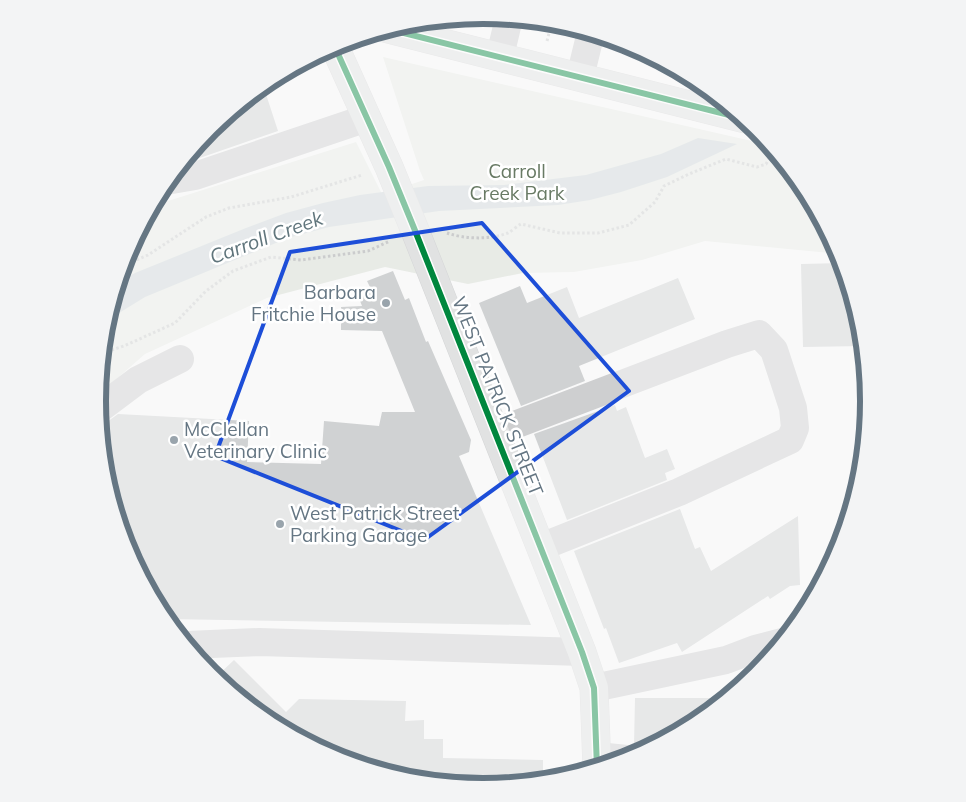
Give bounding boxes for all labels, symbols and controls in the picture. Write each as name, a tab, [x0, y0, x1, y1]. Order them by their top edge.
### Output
park label: Carroll Creek Park	[469, 159, 565, 205]
water label: Carroll Creek	[206, 205, 327, 269]
place label: Barbara Fritchie House	[251, 280, 376, 326]
street label: WEST PATRICK STREET	[447, 293, 549, 500]
marker: Barbara Fritchie House	[380, 297, 392, 309]
place label: McClellan Veterinary Clinic	[184, 417, 327, 463]
marker: McClellan Veterinary Clinic	[168, 434, 180, 446]
place label: West Patrick Street Parking Garage	[290, 501, 460, 547]
marker: West Patrick Street Parking Garage	[274, 518, 286, 530]

